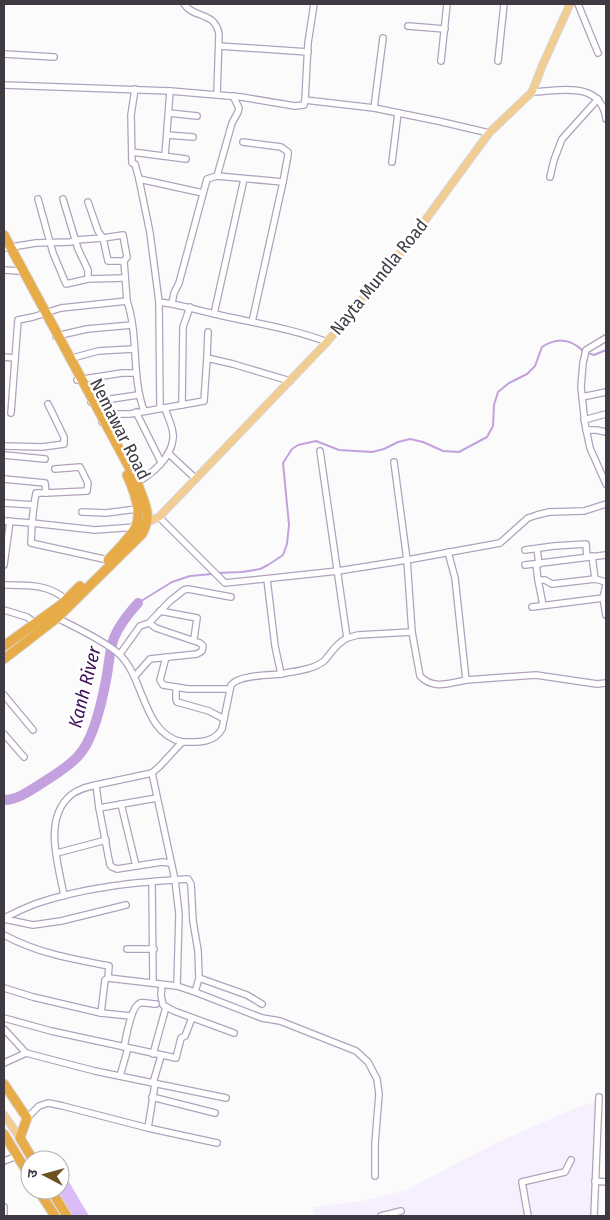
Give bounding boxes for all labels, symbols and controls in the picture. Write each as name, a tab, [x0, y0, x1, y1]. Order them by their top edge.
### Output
street label: Nayta Mundla Road	[326, 215, 432, 339]
street label: Nemawar Road	[85, 375, 155, 483]
water label: Kanh River	[63, 643, 106, 730]
north arrow	[20, 1150, 70, 1200]
text: उ	[24, 1168, 42, 1179]

